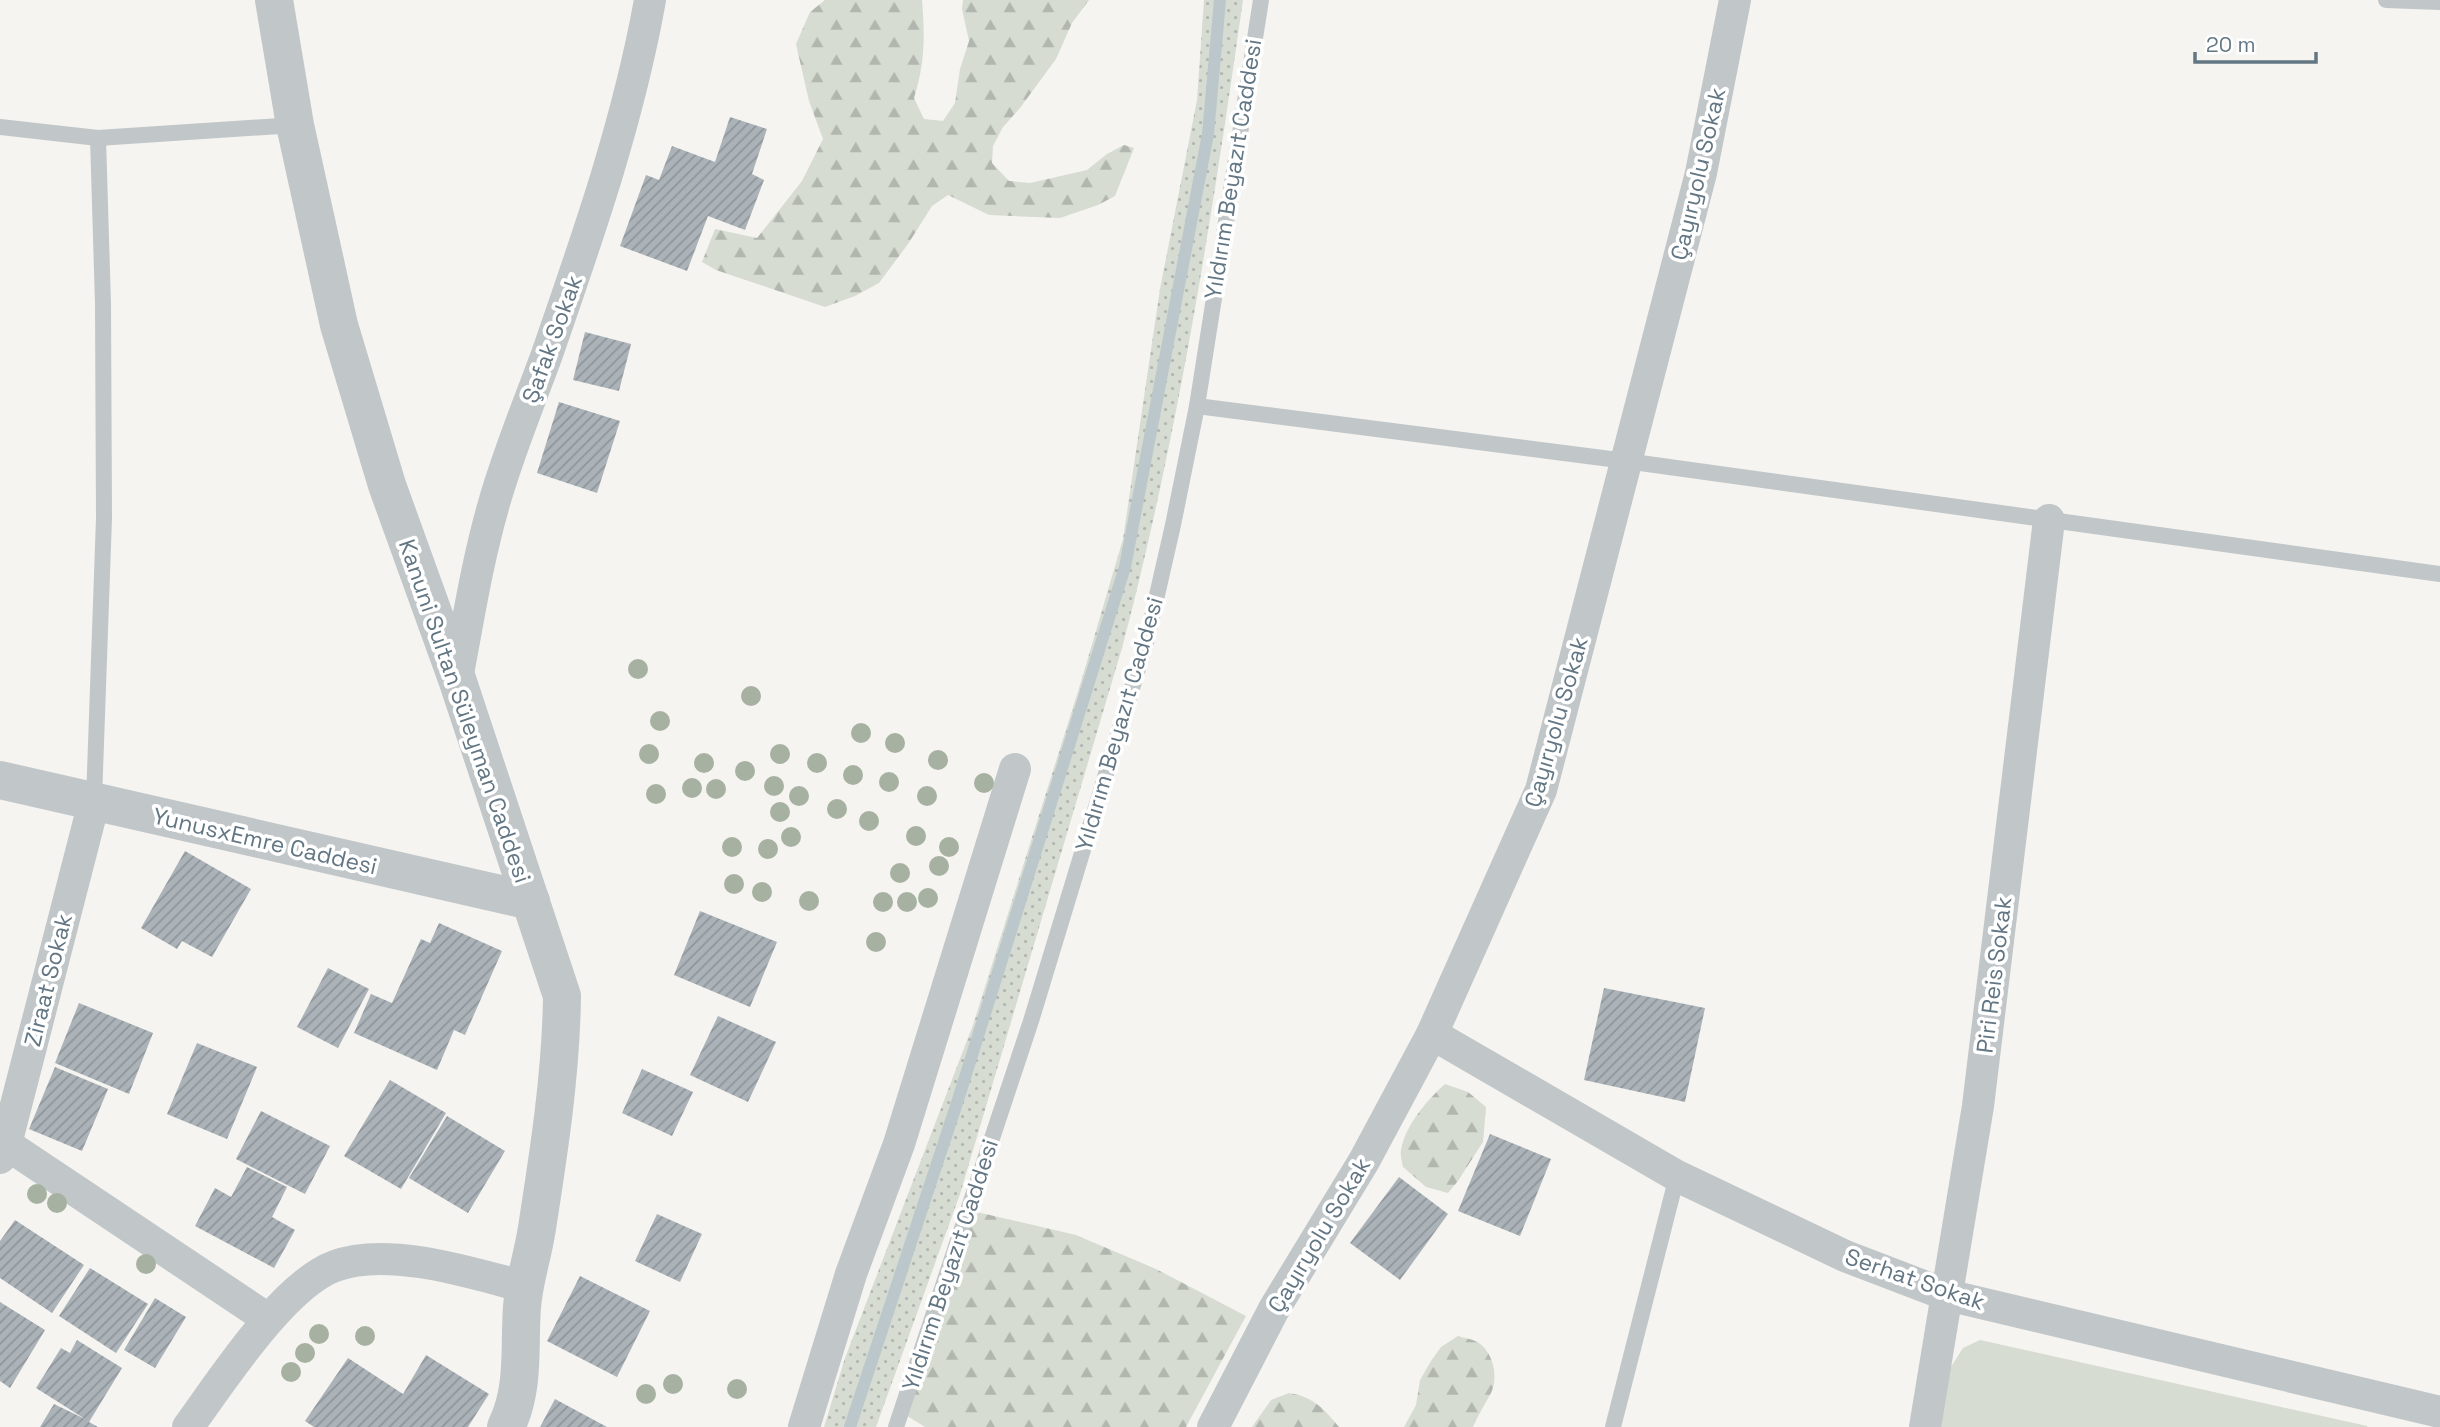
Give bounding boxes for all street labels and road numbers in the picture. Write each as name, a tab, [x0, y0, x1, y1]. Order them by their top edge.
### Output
street label: Yıldırım Beyazıt Caddesi	[1198, 37, 1268, 301]
street label: Çayıryolu Sokak	[1664, 85, 1732, 263]
street label: Şafak Sokak	[515, 271, 589, 407]
street label: Kanuni Sultan Süleyman Caddesi	[392, 535, 538, 887]
street label: Yıldırım Beyazıt Caddesi	[1068, 593, 1170, 855]
street label: Çayıryolu Sokak	[1517, 633, 1595, 811]
street label: YunusxEmre Caddesi	[150, 801, 380, 881]
street label: Piri Reis Sokak	[1970, 895, 2018, 1055]
street label: Ziraat Sokak	[17, 911, 79, 1049]
street label: Yıldırım Beyazıt Caddesi	[895, 1135, 1005, 1395]
street label: Çayıryolu Sokak	[1261, 1152, 1377, 1318]
street label: Serhat Sokak	[1841, 1241, 1989, 1317]

